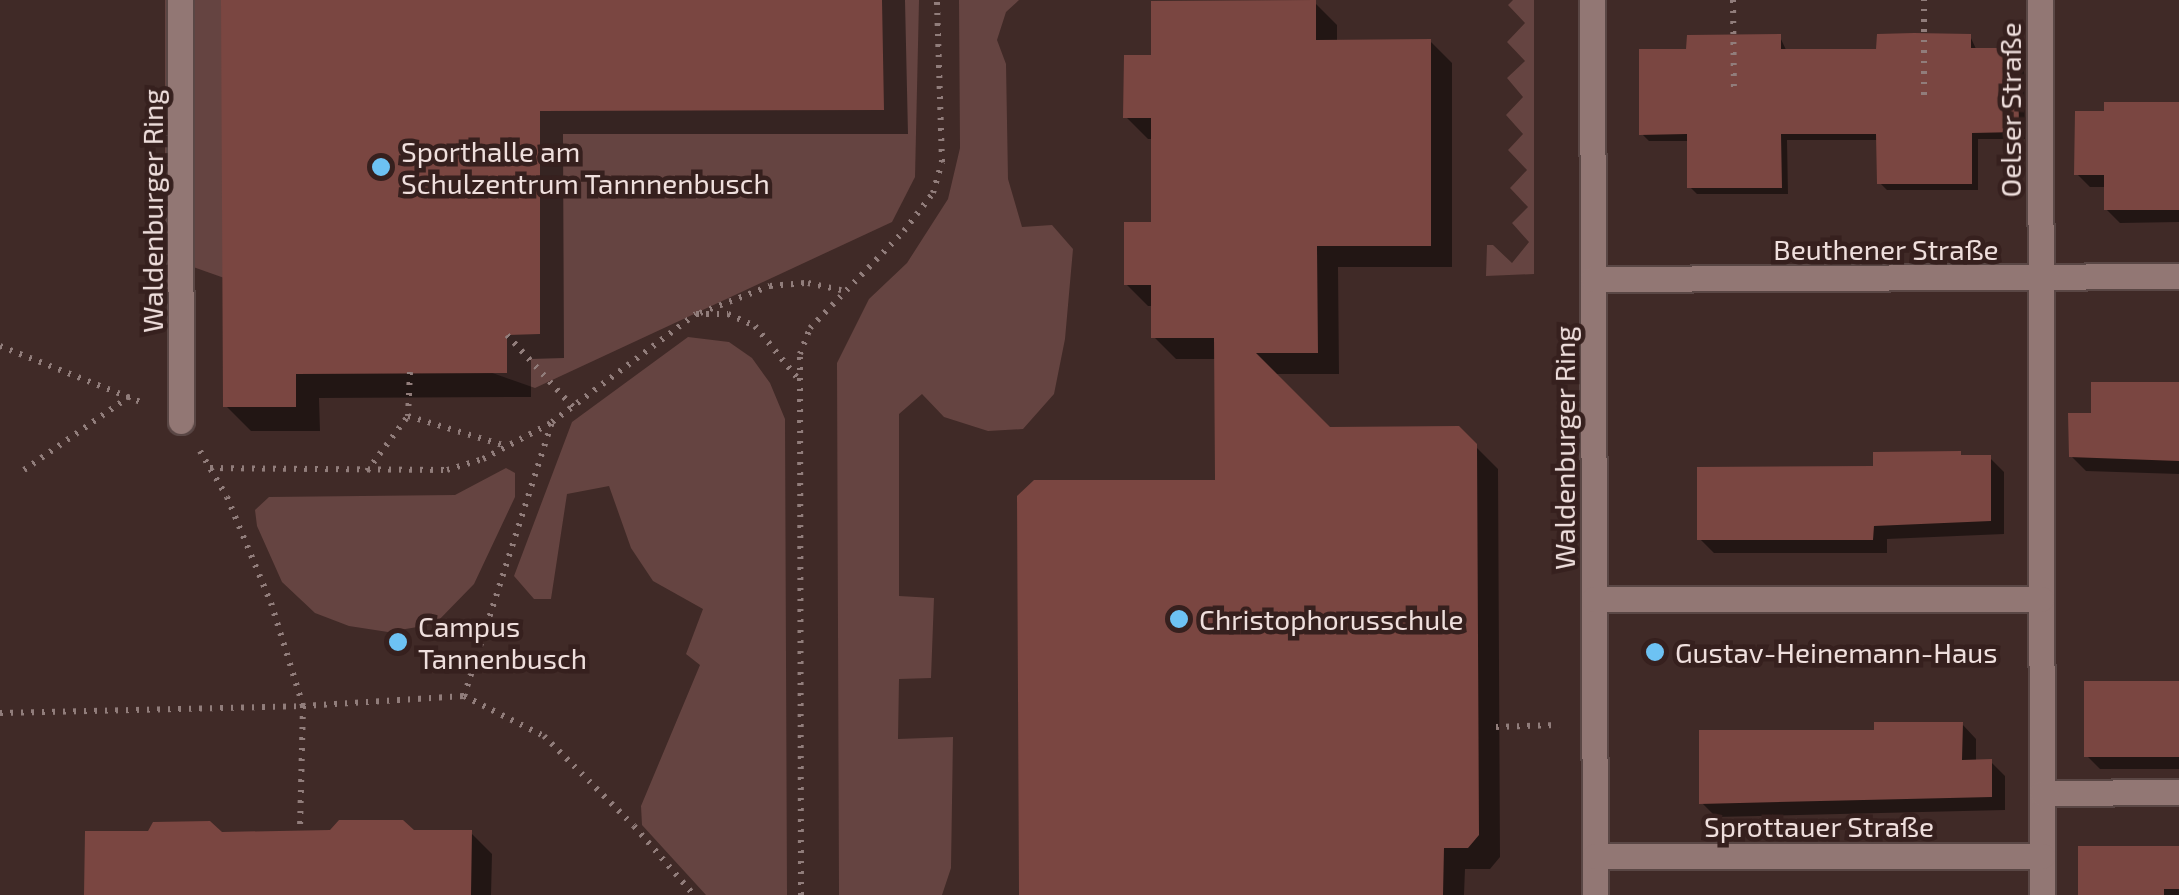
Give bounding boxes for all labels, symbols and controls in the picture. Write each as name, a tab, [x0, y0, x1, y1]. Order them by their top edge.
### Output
street label: Oelser Straße	[1993, 22, 2027, 198]
street label: Waldenburger Ring	[135, 89, 169, 333]
place label: Sporthalle am Schulzentrum Tannnenbusch	[401, 134, 770, 200]
marker: Sporthalle am Schulzentrum Tannnenbusch	[370, 156, 392, 178]
street label: Beuthener Straße	[1773, 232, 1999, 266]
street label: Waldenburger Ring	[1547, 326, 1581, 570]
place label: Christophorusschule	[1199, 602, 1464, 636]
marker: Christophorusschule	[1168, 608, 1190, 630]
place label: Campus Tannenbusch	[418, 609, 587, 675]
marker: Campus Tannenbusch	[387, 631, 409, 653]
place label: Gustav-Heinemann-Haus	[1675, 635, 1997, 669]
marker: Gustav-Heinemann-Haus	[1644, 641, 1666, 663]
street label: Sprottauer Straße	[1704, 809, 1934, 843]

